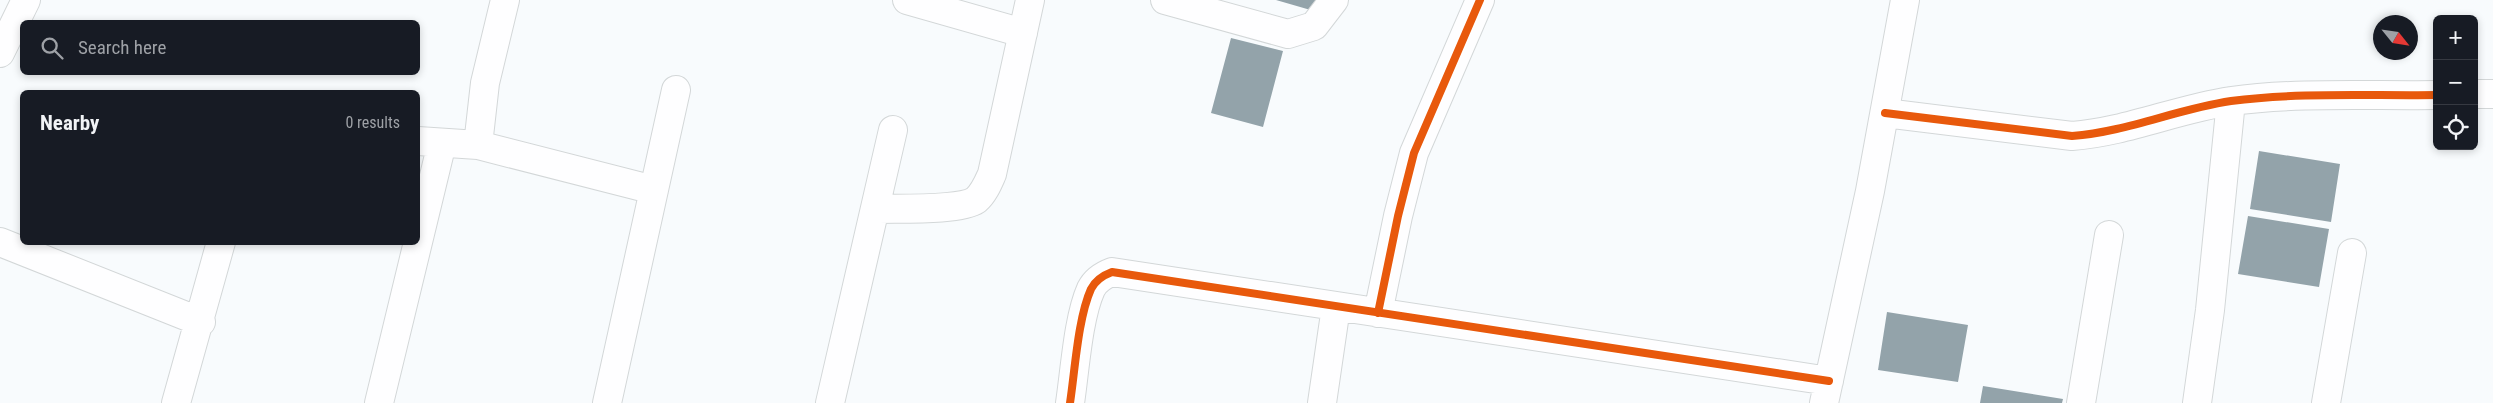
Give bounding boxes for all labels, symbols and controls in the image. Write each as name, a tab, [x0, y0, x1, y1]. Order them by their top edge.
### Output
north arrow	[2373, 15, 2418, 60]
map controls	[2433, 15, 2478, 150]
button: +	[2433, 15, 2478, 60]
search box	[20, 20, 420, 75]
icon: search	[38, 34, 66, 62]
text: Search here	[78, 36, 166, 59]
button: −	[2433, 60, 2478, 105]
button: locate	[2433, 105, 2478, 150]
text: Nearby	[40, 111, 99, 135]
text: 0 results	[345, 113, 400, 132]

